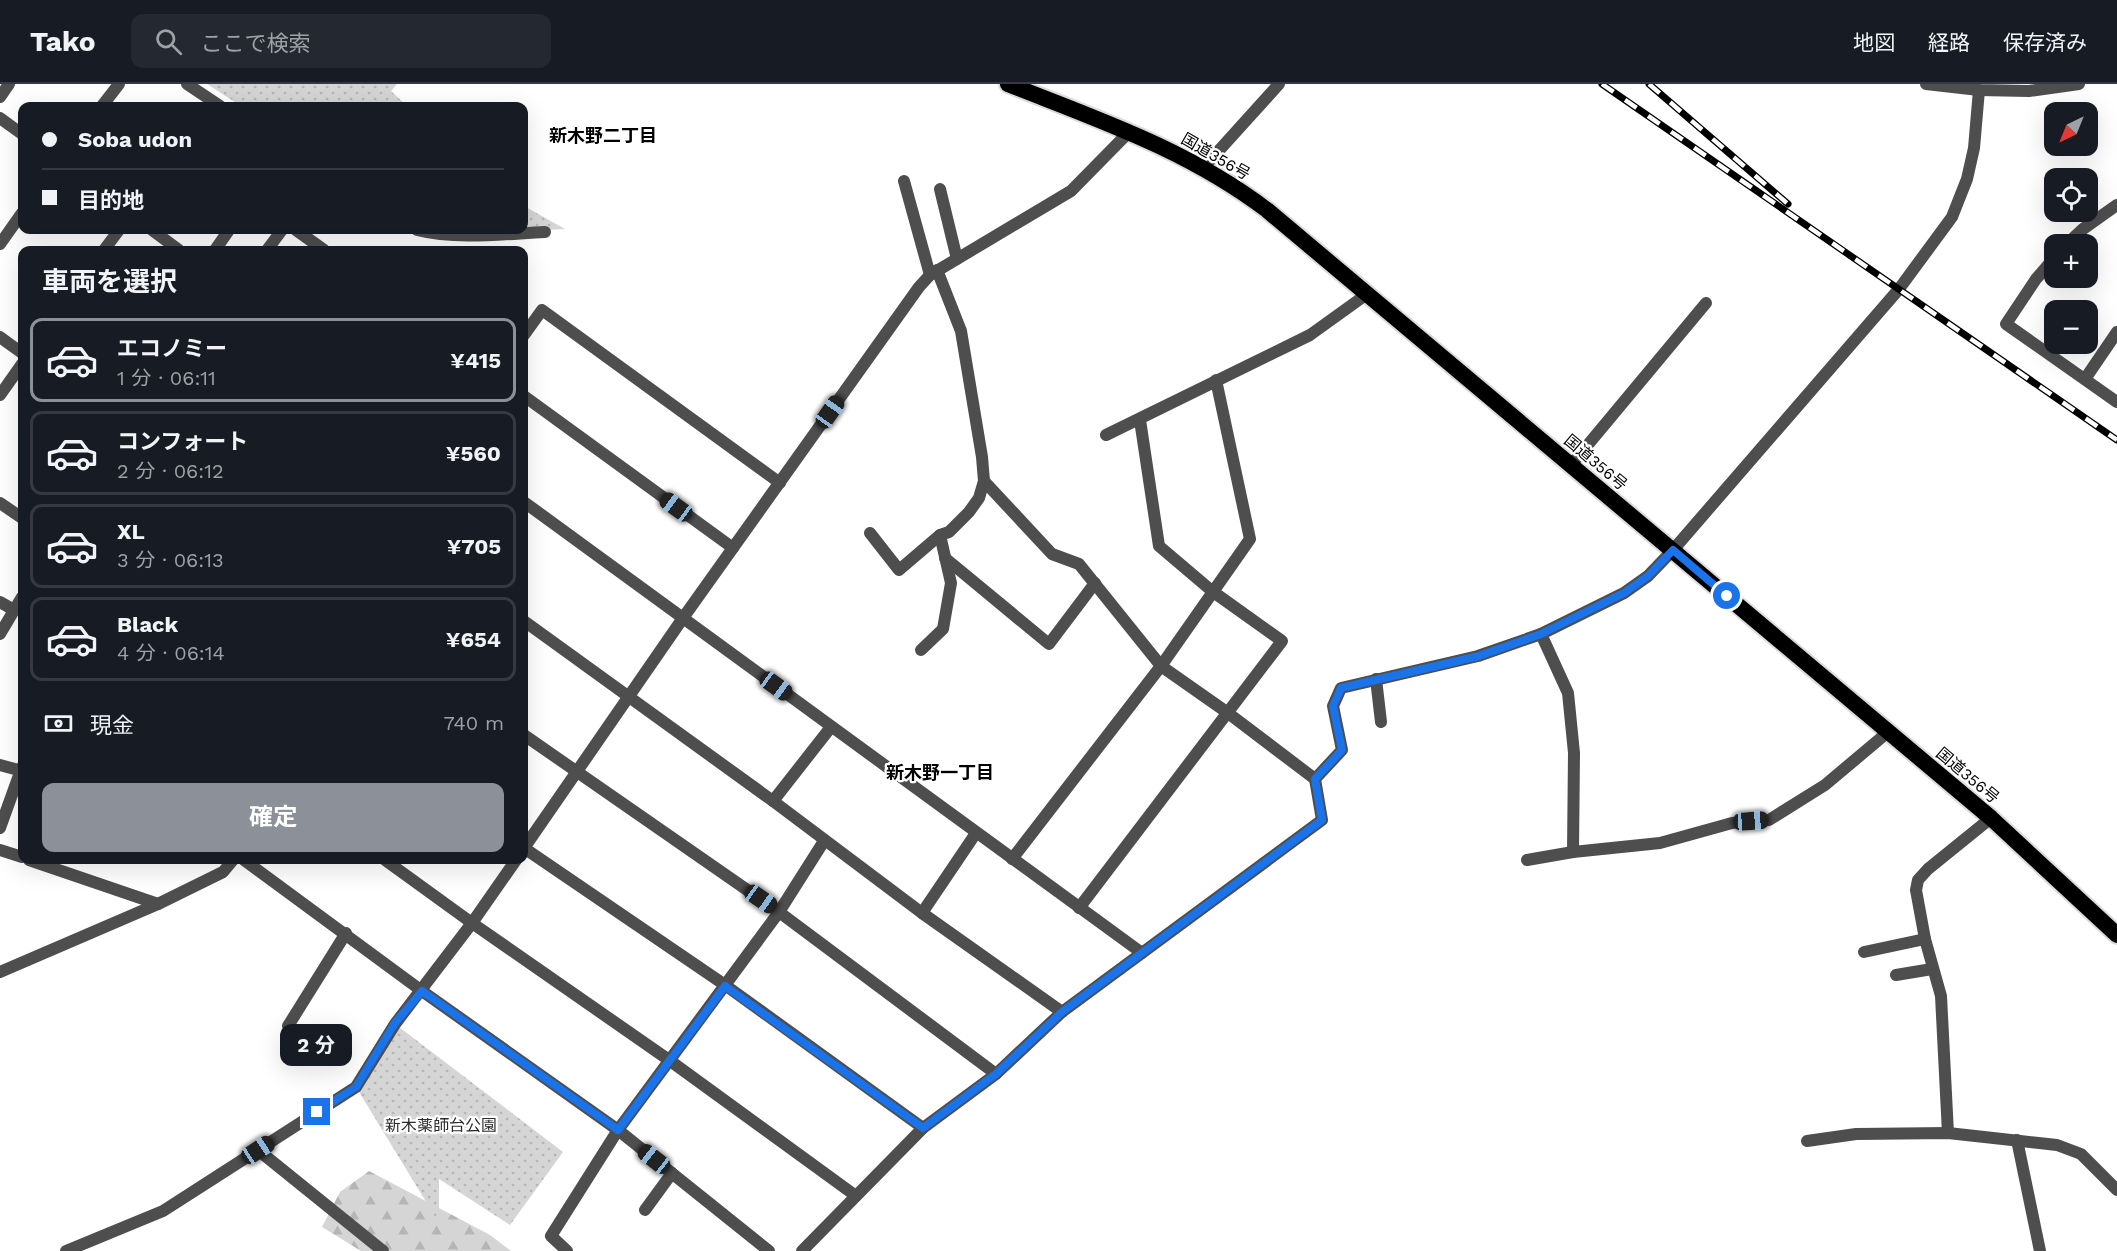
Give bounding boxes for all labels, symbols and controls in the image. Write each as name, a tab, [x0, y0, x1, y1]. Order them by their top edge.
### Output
search box	[131, 14, 551, 68]
text: Tako	[30, 25, 95, 58]
icon: search	[152, 25, 185, 58]
text: 地図	[1853, 30, 1895, 55]
text: 経路	[1928, 30, 1970, 55]
text: 保存済み	[2003, 30, 2087, 55]
text: ここで検索	[200, 31, 310, 56]
north arrow	[2044, 102, 2098, 156]
map controls	[2044, 102, 2098, 354]
district label: 新木野二丁目	[549, 125, 657, 146]
text: Soba udon	[78, 127, 192, 152]
street label: 国道356号	[1178, 129, 1254, 184]
button: locate	[2044, 168, 2098, 222]
text: 目的地	[78, 188, 144, 213]
button: +	[2044, 234, 2098, 288]
text: 車両を選択	[42, 266, 177, 298]
button: −	[2044, 300, 2098, 354]
icon: car	[45, 333, 99, 387]
text: エコノミー	[117, 336, 227, 361]
text: ¥415	[450, 348, 501, 373]
text: 1 分 · 06:11	[117, 366, 216, 390]
car	[812, 392, 848, 432]
icon: car	[45, 426, 99, 480]
text: コンフォート	[117, 429, 248, 454]
street label: 国道356号	[1560, 431, 1631, 494]
text: ¥560	[446, 441, 501, 466]
text: 2 分 · 06:12	[117, 459, 224, 483]
car	[656, 489, 696, 525]
icon: car	[45, 519, 99, 573]
text: XL	[117, 519, 145, 544]
text: ¥705	[447, 534, 501, 559]
text: 3 分 · 06:13	[117, 548, 224, 572]
route start	[1713, 582, 1740, 609]
icon: car	[45, 612, 99, 666]
text: Black	[117, 612, 178, 637]
text: ¥654	[446, 627, 501, 652]
text: 4 分 · 06:14	[117, 641, 225, 665]
car	[756, 668, 796, 704]
icon: cash	[42, 707, 75, 740]
text: 740 m	[444, 711, 504, 735]
text: 現金	[90, 713, 134, 738]
street label: 国道356号	[1932, 744, 2003, 807]
district label: 新木野一丁目	[886, 762, 994, 783]
button: 確定	[42, 783, 504, 852]
car	[1732, 811, 1770, 831]
car	[741, 881, 781, 917]
callout: 2 分	[281, 1025, 353, 1067]
text: 2 分	[297, 1033, 335, 1057]
route end	[303, 1098, 330, 1125]
park label: 新木薬師台公園	[385, 1116, 497, 1135]
car	[238, 1133, 278, 1167]
car	[634, 1141, 674, 1177]

